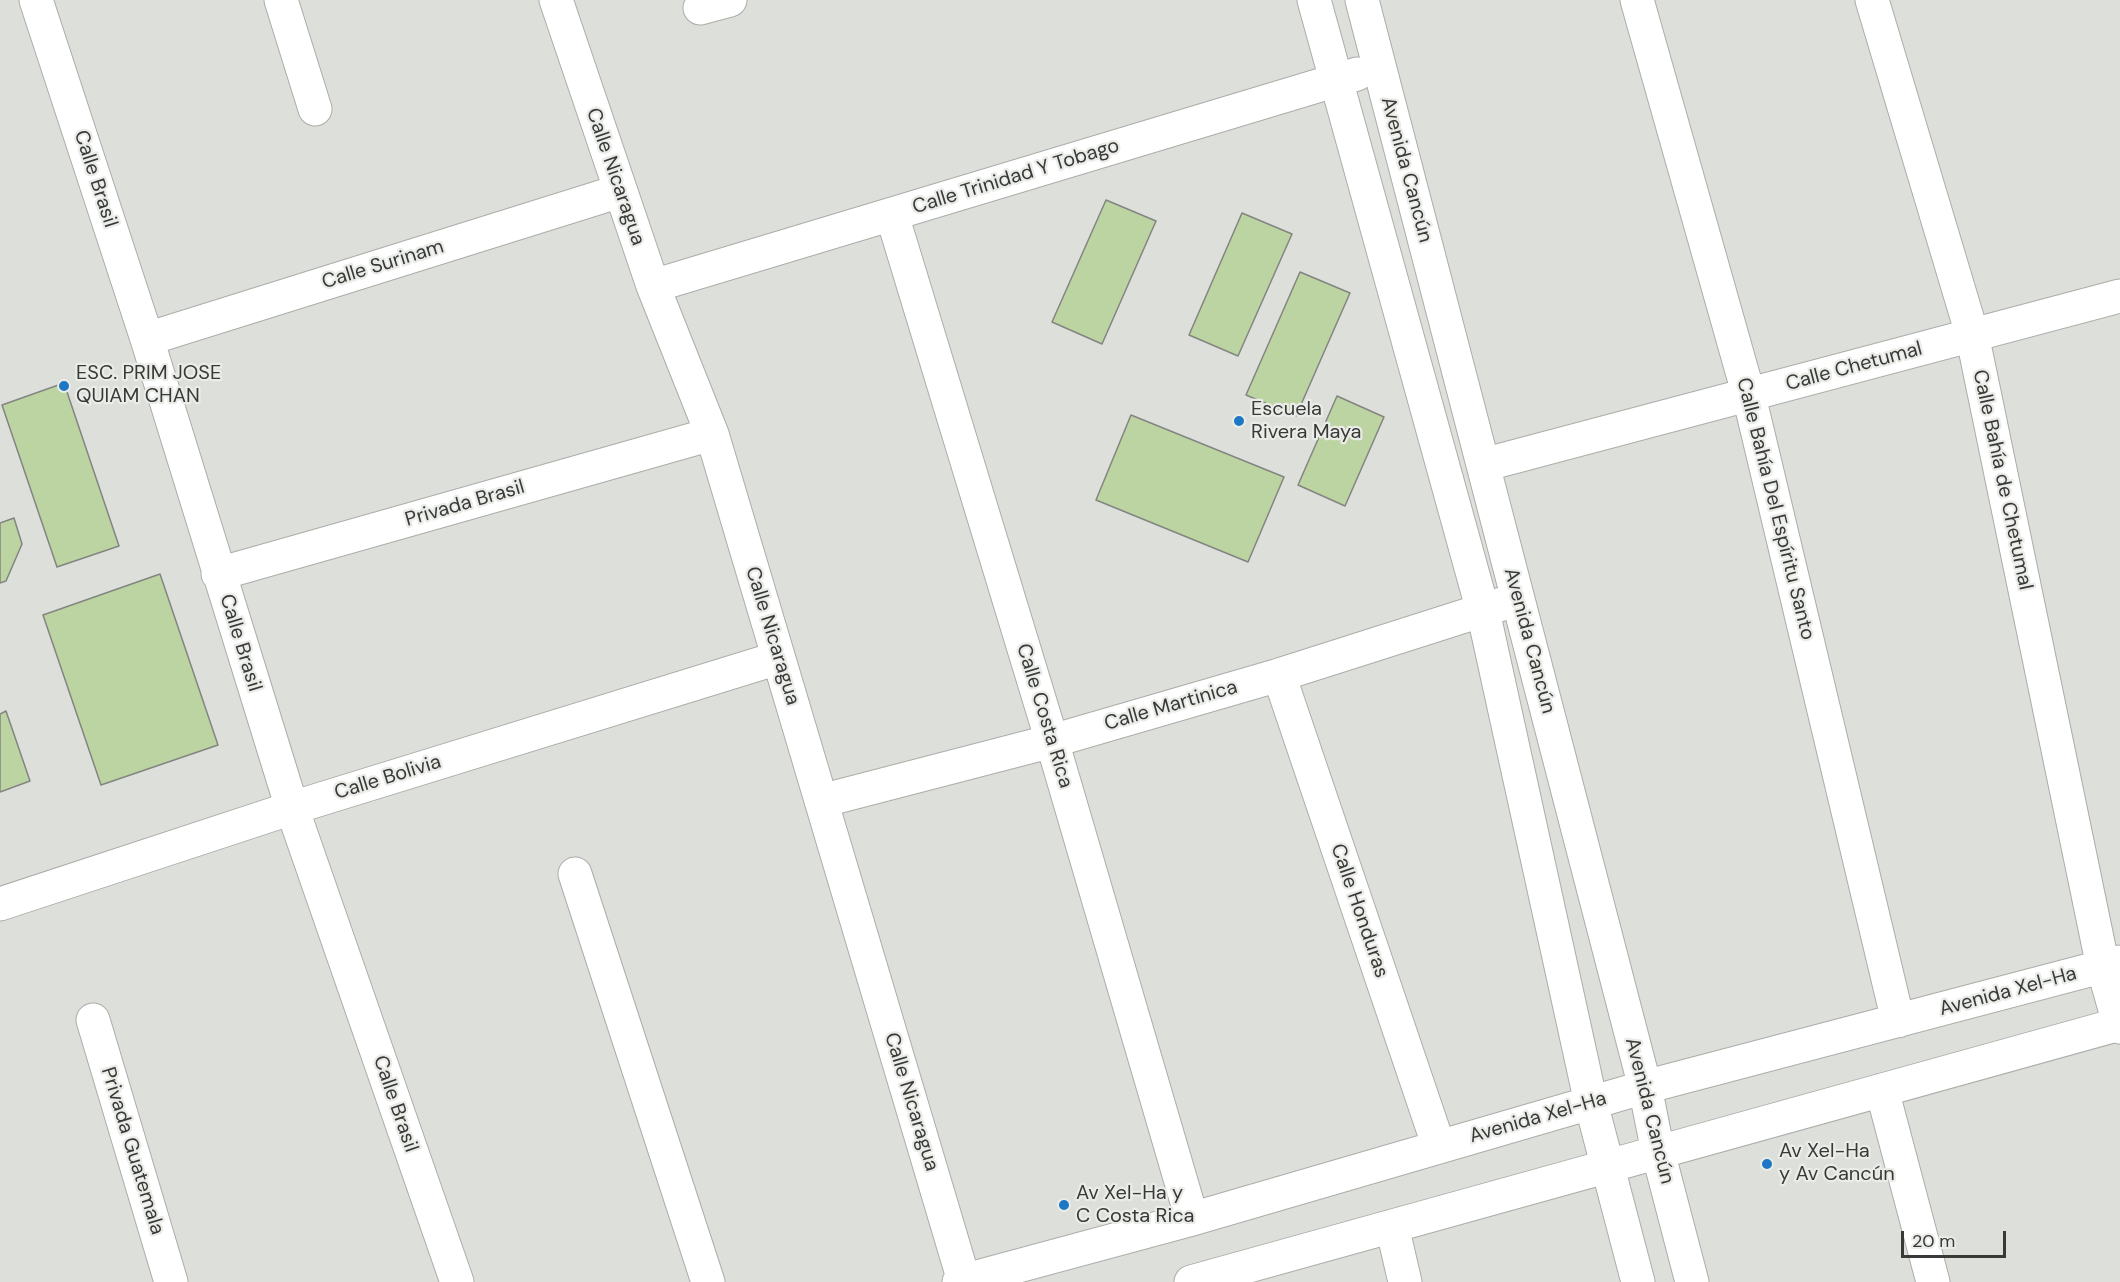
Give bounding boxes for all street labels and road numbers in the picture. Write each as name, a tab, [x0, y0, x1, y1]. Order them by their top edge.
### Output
street label: Avenida Cancún	[1375, 95, 1437, 245]
street label: Calle Nicaragua	[580, 105, 650, 249]
street label: Calle Brasil	[68, 128, 122, 230]
street label: Calle Trinidad Y Tobago	[910, 134, 1122, 220]
street label: Calle Surinam	[319, 235, 447, 295]
street label: Calle Chetumal	[1783, 337, 1925, 397]
street label: Calle Bahía de Chetumal	[1967, 368, 2037, 592]
street label: Calle Bahía Del Espíritu Santo	[1731, 375, 1819, 643]
street label: Privada Brasil	[403, 475, 527, 533]
street label: Calle Nicaragua	[740, 564, 804, 708]
street label: Avenida Cancún	[1498, 566, 1560, 716]
street label: Calle Brasil	[214, 591, 266, 695]
street label: Calle Costa Rica	[1011, 641, 1077, 791]
street label: Calle Martinica	[1102, 676, 1240, 736]
street label: Calle Bolivia	[332, 750, 444, 806]
street label: Calle Honduras	[1325, 841, 1393, 981]
street label: Avenida Xel-Ha	[1937, 962, 2079, 1022]
street label: Calle Nicaragua	[879, 1030, 943, 1174]
street label: Avenida Cancún	[1619, 1035, 1679, 1187]
street label: Calle Brasil	[367, 1053, 423, 1155]
street label: Privada Guatemala	[95, 1064, 169, 1238]
street label: Avenida Xel-Ha	[1467, 1087, 1609, 1149]

